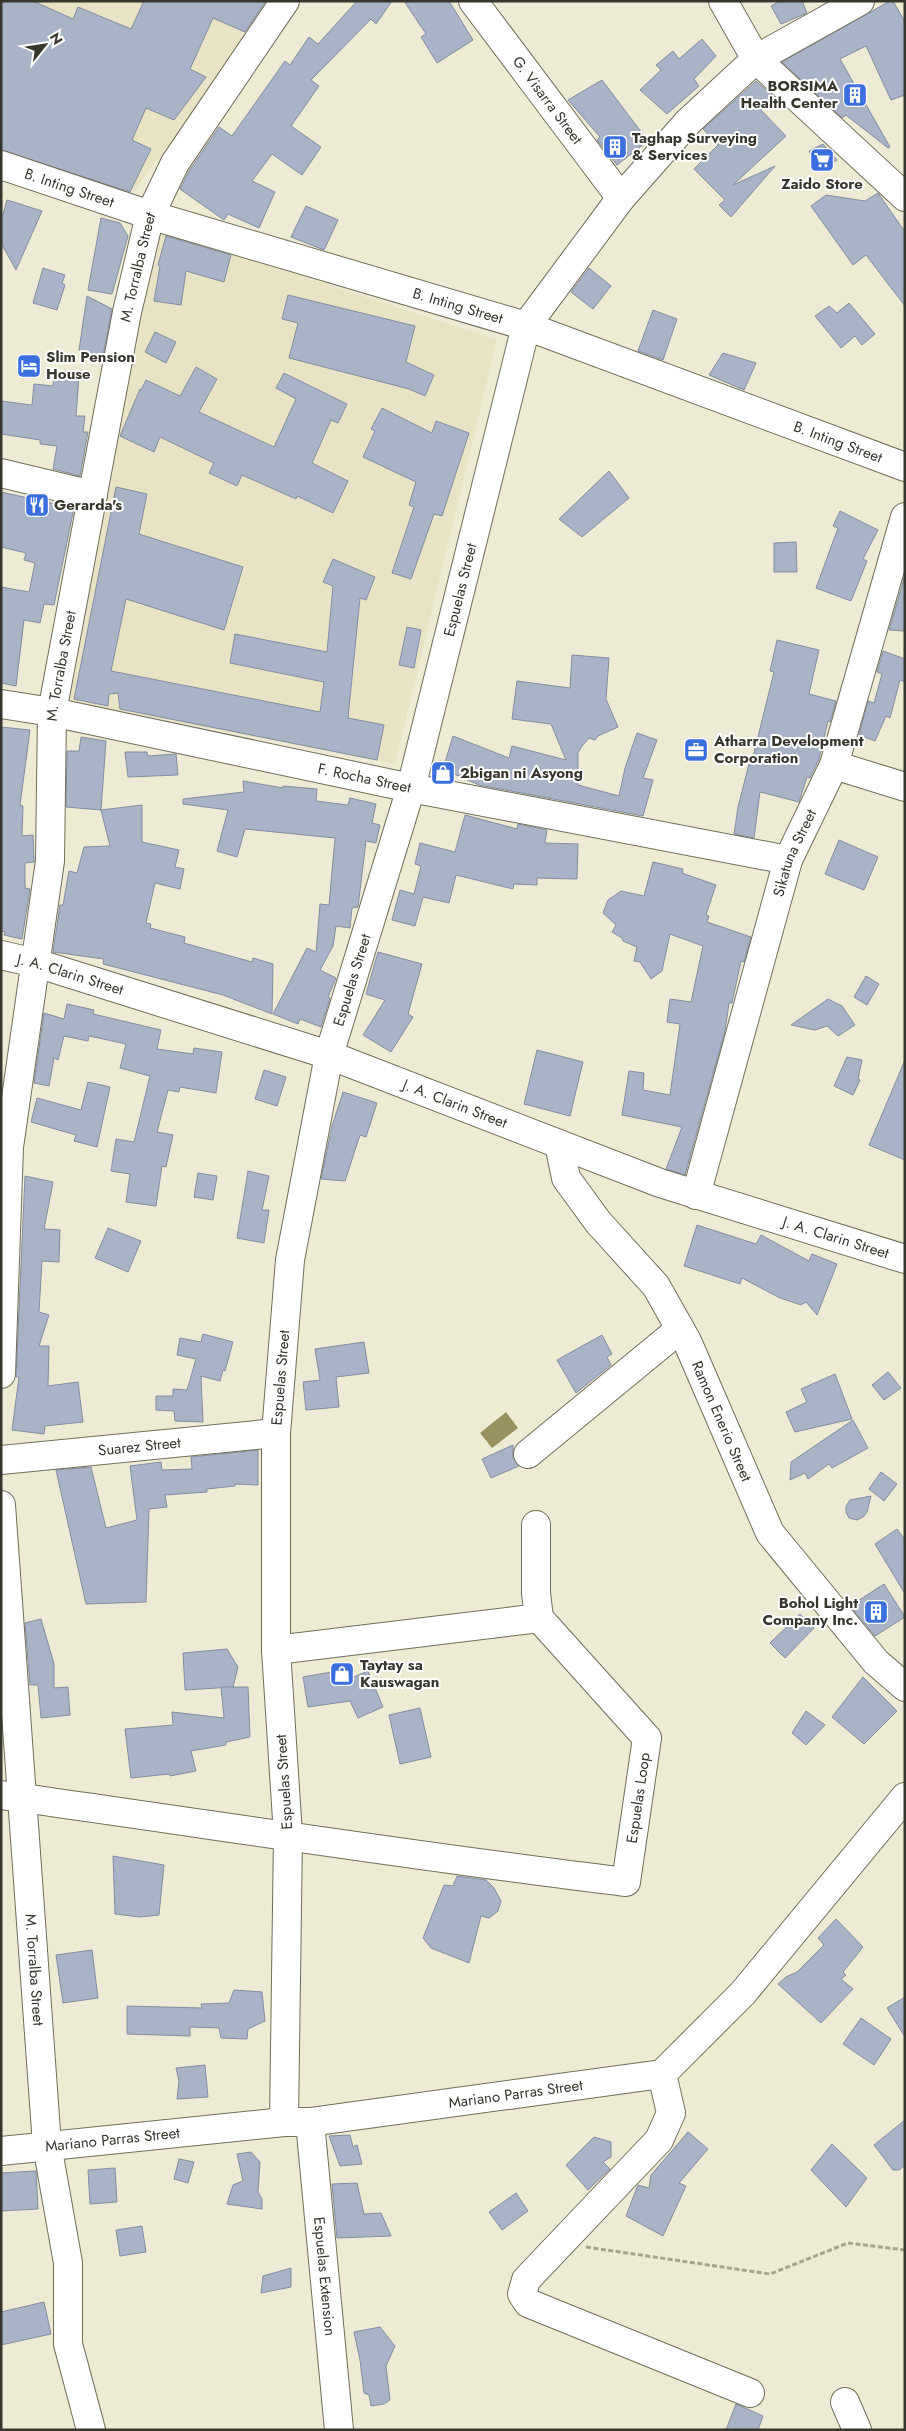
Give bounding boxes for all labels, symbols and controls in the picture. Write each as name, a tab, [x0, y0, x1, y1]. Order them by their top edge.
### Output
north arrow	[20, 20, 70, 70]
text: N	[45, 29, 68, 48]
street label: G. Visarra Street	[507, 51, 588, 149]
place label: BORSIMA Health Center	[740, 75, 839, 114]
building icon: BORSIMA Health Center	[842, 82, 868, 108]
place label: Taghap Surveying & Services	[632, 127, 757, 166]
building icon: Taghap Surveying & Services	[602, 134, 628, 160]
supermarket icon: Zaido Store	[809, 147, 835, 173]
street label: B. Inting Street	[22, 163, 117, 213]
place label: Zaido Store	[781, 173, 863, 195]
street label: M. Torralba Street	[114, 208, 161, 324]
street label: B. Inting Street	[410, 282, 506, 330]
place label: Slim Pension House	[46, 346, 135, 385]
hotel icon: Slim Pension House	[16, 353, 42, 379]
street label: B. Inting Street	[790, 415, 886, 469]
restaurant icon: Gerarda's	[24, 492, 50, 518]
place label: Gerarda's	[54, 494, 122, 516]
street label: Espuelas Street	[438, 541, 483, 639]
street label: M. Torralba Street	[41, 608, 82, 721]
place label: Atharra Development Corporation	[713, 730, 864, 769]
office icon: Atharra Development Corporation	[683, 737, 709, 763]
street label: F. Rocha Street	[316, 758, 413, 799]
shop icon: 2bigan ni Asyong	[430, 760, 456, 786]
place label: 2bigan ni Asyong	[460, 762, 583, 784]
street label: Sikatuna Street	[767, 805, 822, 899]
street label: Espuelas Street	[327, 931, 377, 1029]
street label: J. A. Clarin Street	[13, 948, 127, 1001]
street label: J. A. Clarin Street	[398, 1073, 511, 1134]
street label: J. A. Clarin Street	[778, 1210, 892, 1265]
street label: Espuelas Street	[266, 1329, 295, 1426]
street label: Ramon Enerio Street	[686, 1357, 758, 1485]
street label: Suarez Street	[97, 1431, 182, 1461]
place label: Bohol Light Company Inc.	[762, 1592, 858, 1631]
building icon: Bohol Light Company Inc.	[863, 1599, 889, 1625]
place label: Taytay sa Kauswagan	[360, 1654, 439, 1693]
shop icon: Taytay sa Kauswagan	[329, 1661, 355, 1687]
street label: Espuelas Street	[270, 1733, 298, 1830]
street label: Espuelas Loop	[621, 1751, 656, 1845]
street label: M. Torralba Street	[19, 1913, 49, 2027]
street label: Mariano Parras Street	[447, 2074, 584, 2114]
street label: Mariano Parras Street	[44, 2122, 181, 2157]
street label: Espuelas Extension	[308, 2216, 341, 2337]

